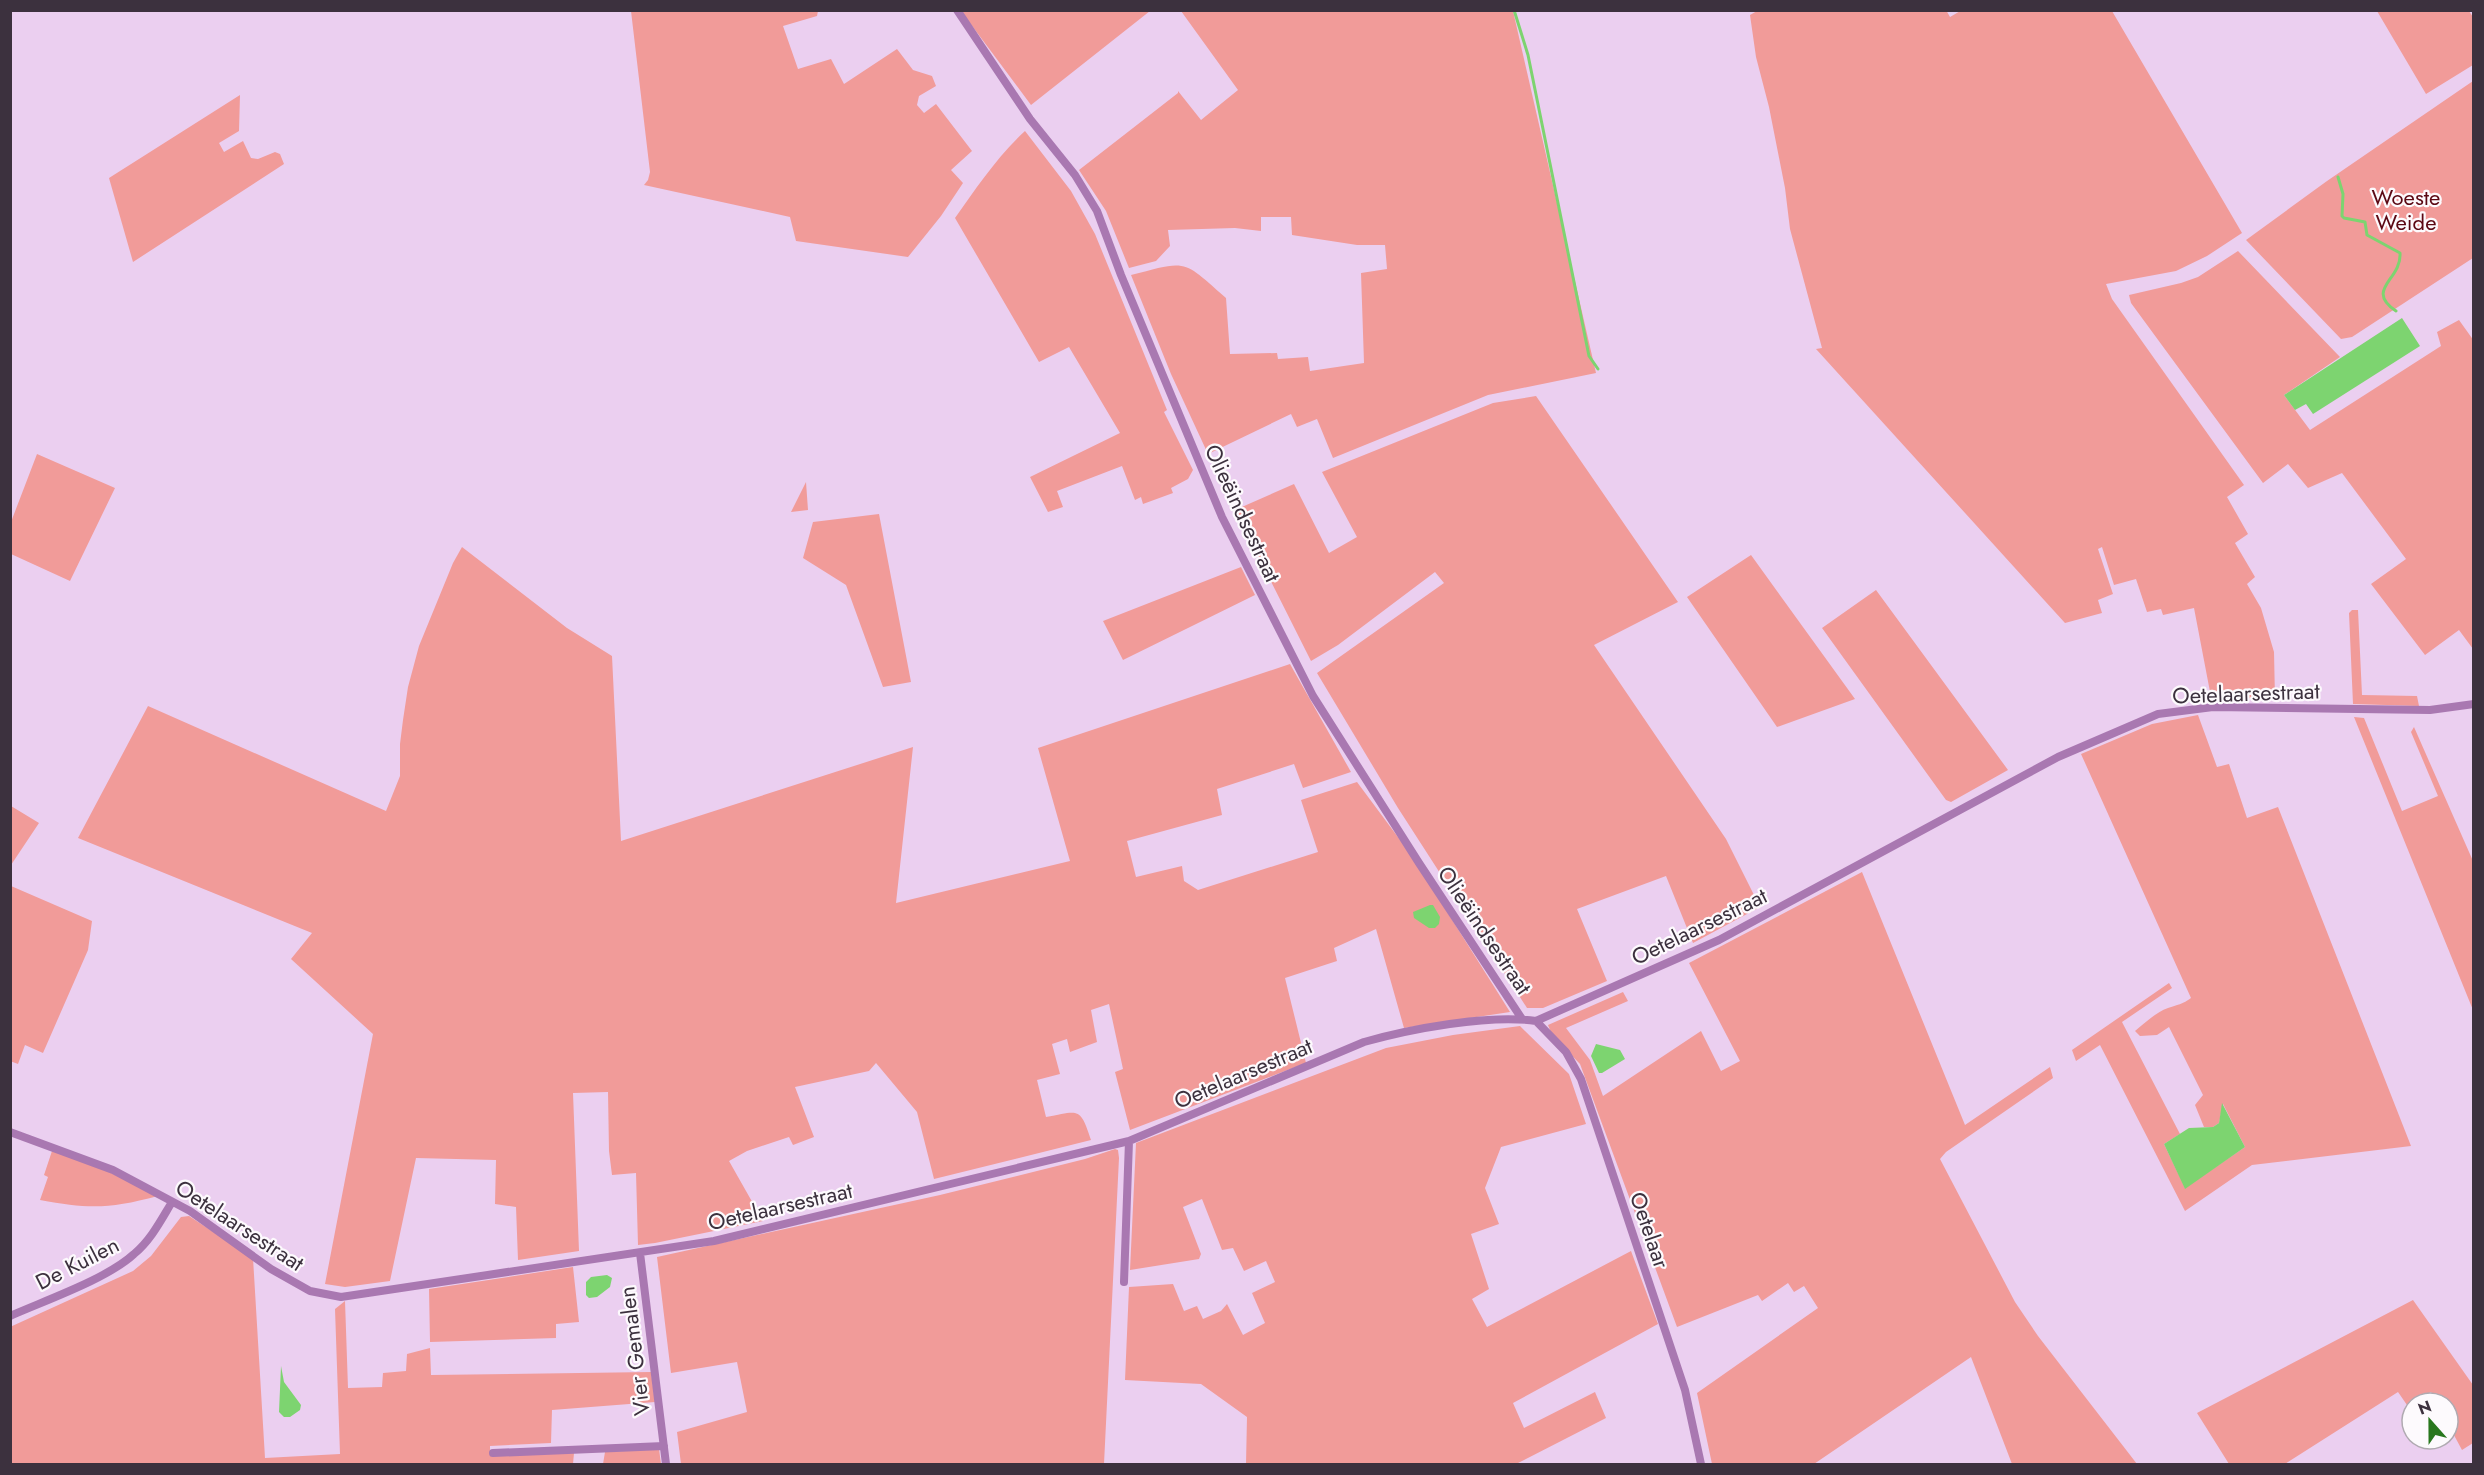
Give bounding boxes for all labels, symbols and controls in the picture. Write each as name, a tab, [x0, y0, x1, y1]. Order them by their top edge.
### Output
park label: Woeste Weide	[2372, 181, 2440, 238]
street label: Olieëindsestraat	[1197, 439, 1289, 588]
street label: Oetelaarsestraat	[2172, 674, 2321, 712]
street label: Olieëindsestraat	[1430, 859, 1540, 1001]
street label: Oetelaarsestraat	[1626, 879, 1773, 973]
street label: Oetelaarsestraat	[1169, 1029, 1318, 1117]
street label: Oetelaarsestraat	[169, 1171, 311, 1279]
street label: Oetelaarsestraat	[705, 1174, 856, 1238]
street label: Oetelaar	[1622, 1187, 1678, 1273]
street label: De Kuilen	[30, 1228, 124, 1298]
street label: Vier Gemalen	[610, 1285, 658, 1417]
north arrow	[2400, 1391, 2460, 1451]
text: N	[2415, 1394, 2435, 1420]

